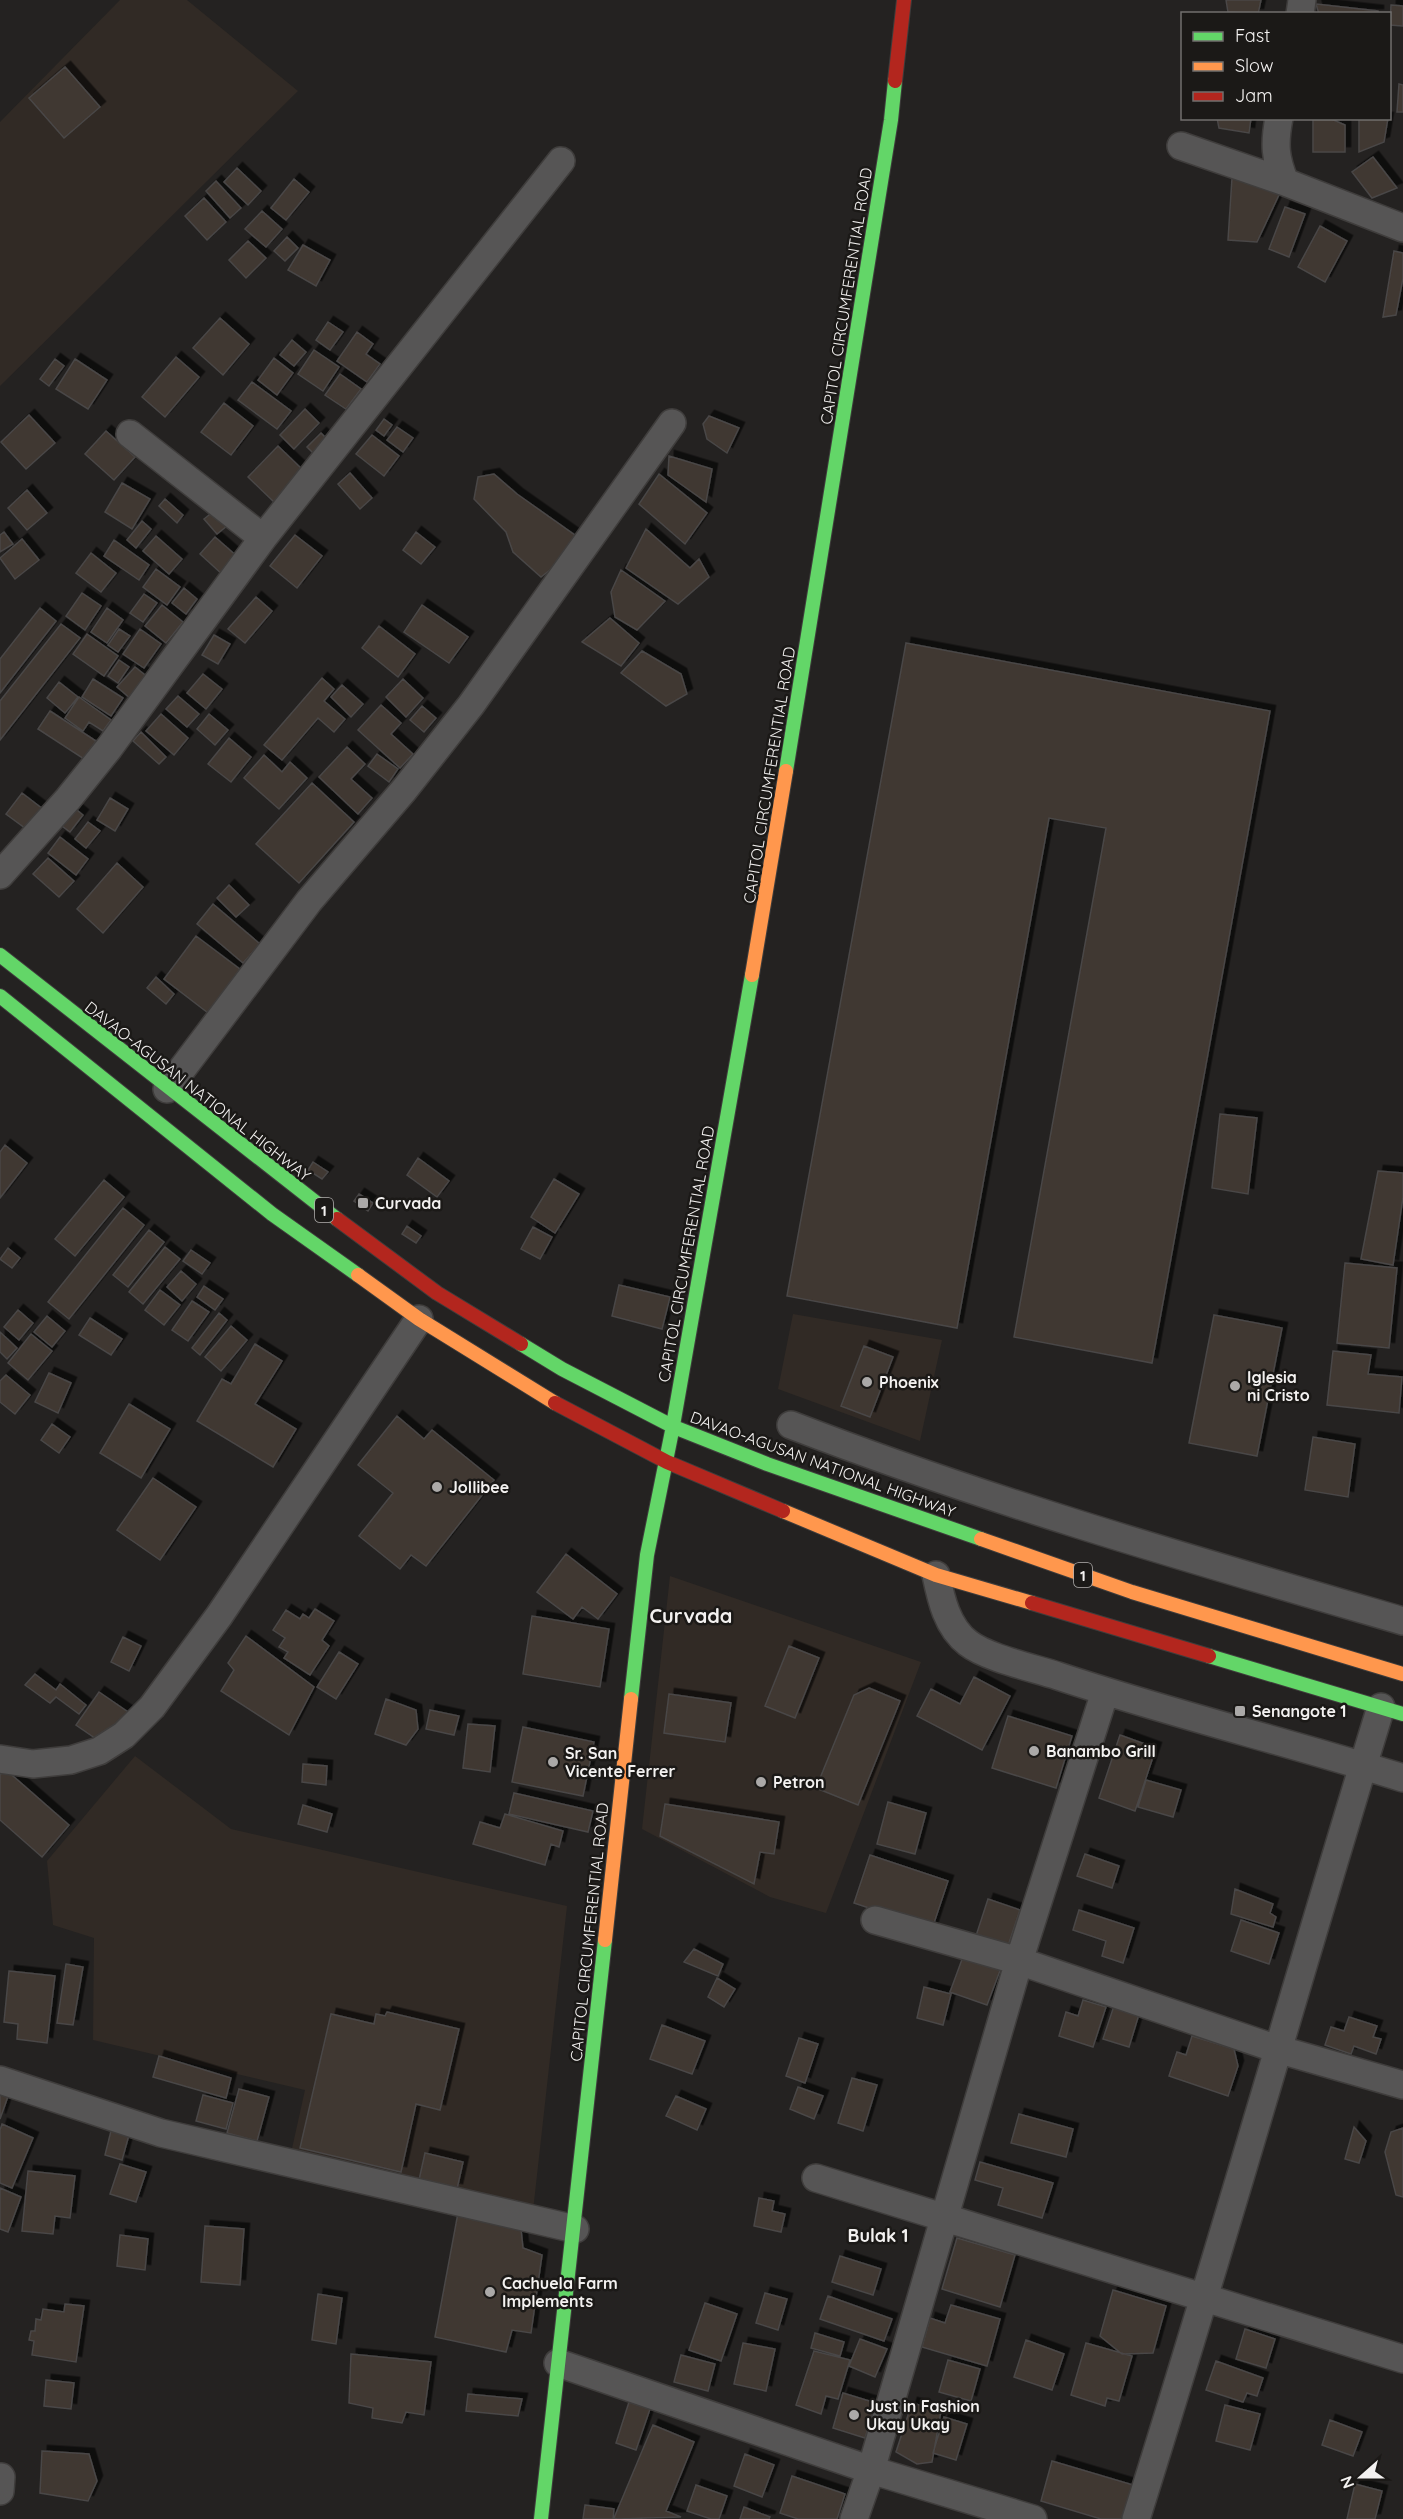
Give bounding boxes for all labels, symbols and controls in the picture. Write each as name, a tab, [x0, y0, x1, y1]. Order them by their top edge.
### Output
legend	[1181, 12, 1391, 120]
text: Fast	[1235, 24, 1270, 47]
text: Slow	[1235, 54, 1273, 77]
text: Jam	[1235, 84, 1273, 107]
street label: CAPITOL CIRCUMFERENTIAL ROAD	[816, 166, 876, 426]
street label: CAPITOL CIRCUMFERENTIAL ROAD	[739, 645, 799, 905]
street label: DAVAO-AGUSAN NATIONAL HIGHWAY	[81, 997, 315, 1185]
street label: CAPITOL CIRCUMFERENTIAL ROAD	[654, 1124, 718, 1384]
place label: Curvada	[375, 1193, 441, 1213]
marker: Curvada	[356, 1196, 370, 1210]
road number: 1	[315, 1198, 333, 1222]
place label: Iglesia ni Cristo	[1247, 1367, 1310, 1405]
place label: Phoenix	[879, 1372, 939, 1392]
marker: Phoenix	[860, 1375, 874, 1389]
marker: Iglesia ni Cristo	[1228, 1379, 1242, 1393]
street label: DAVAO-AGUSAN NATIONAL HIGHWAY	[688, 1407, 959, 1521]
place label: Jollibee	[449, 1477, 509, 1497]
marker: Jollibee	[430, 1480, 444, 1494]
road number: 1	[1074, 1563, 1092, 1587]
district label: Curvada	[650, 1603, 732, 1628]
place label: Senangote 1	[1252, 1701, 1347, 1721]
marker: Senangote 1	[1233, 1704, 1247, 1718]
place label: Banambo Grill	[1046, 1741, 1156, 1761]
place label: Sr. San Vicente Ferrer	[565, 1743, 675, 1781]
marker: Banambo Grill	[1027, 1744, 1041, 1758]
marker: Sr. San Vicente Ferrer	[546, 1755, 560, 1769]
place label: Petron	[773, 1772, 825, 1792]
marker: Petron	[754, 1775, 768, 1789]
street label: CAPITOL CIRCUMFERENTIAL ROAD	[565, 1802, 613, 2062]
district label: Bulak 1	[848, 2224, 908, 2247]
place label: Cachuela Farm Implements	[502, 2273, 618, 2311]
marker: Cachuela Farm Implements	[483, 2285, 497, 2299]
place label: Just in Fashion Ukay Ukay	[866, 2396, 980, 2434]
marker: Just in Fashion Ukay Ukay	[847, 2408, 861, 2422]
north arrow	[1331, 2447, 1391, 2507]
text: N	[1336, 2473, 1358, 2491]

